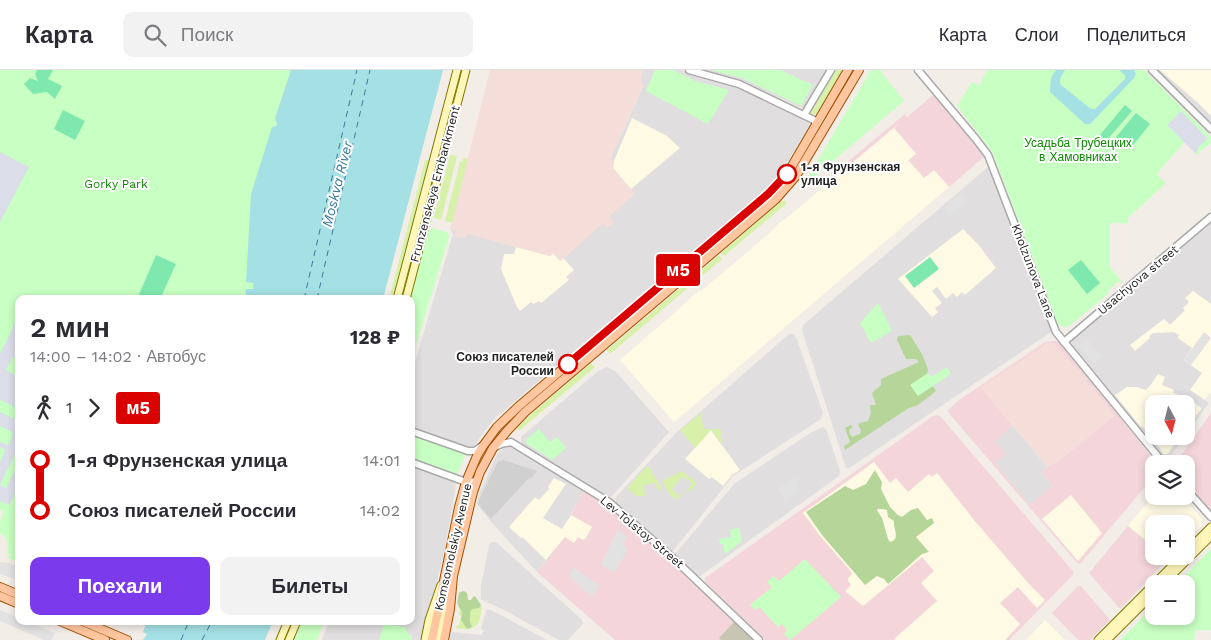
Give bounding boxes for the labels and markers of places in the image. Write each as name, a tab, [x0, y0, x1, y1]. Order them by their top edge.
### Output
place label: 1-я Фрунзенская улица	[801, 160, 900, 188]
marker: 1-я Фрунзенская улица	[777, 164, 797, 184]
place label: Союз писателей России	[456, 350, 554, 378]
marker: Союз писателей России	[558, 354, 578, 374]

